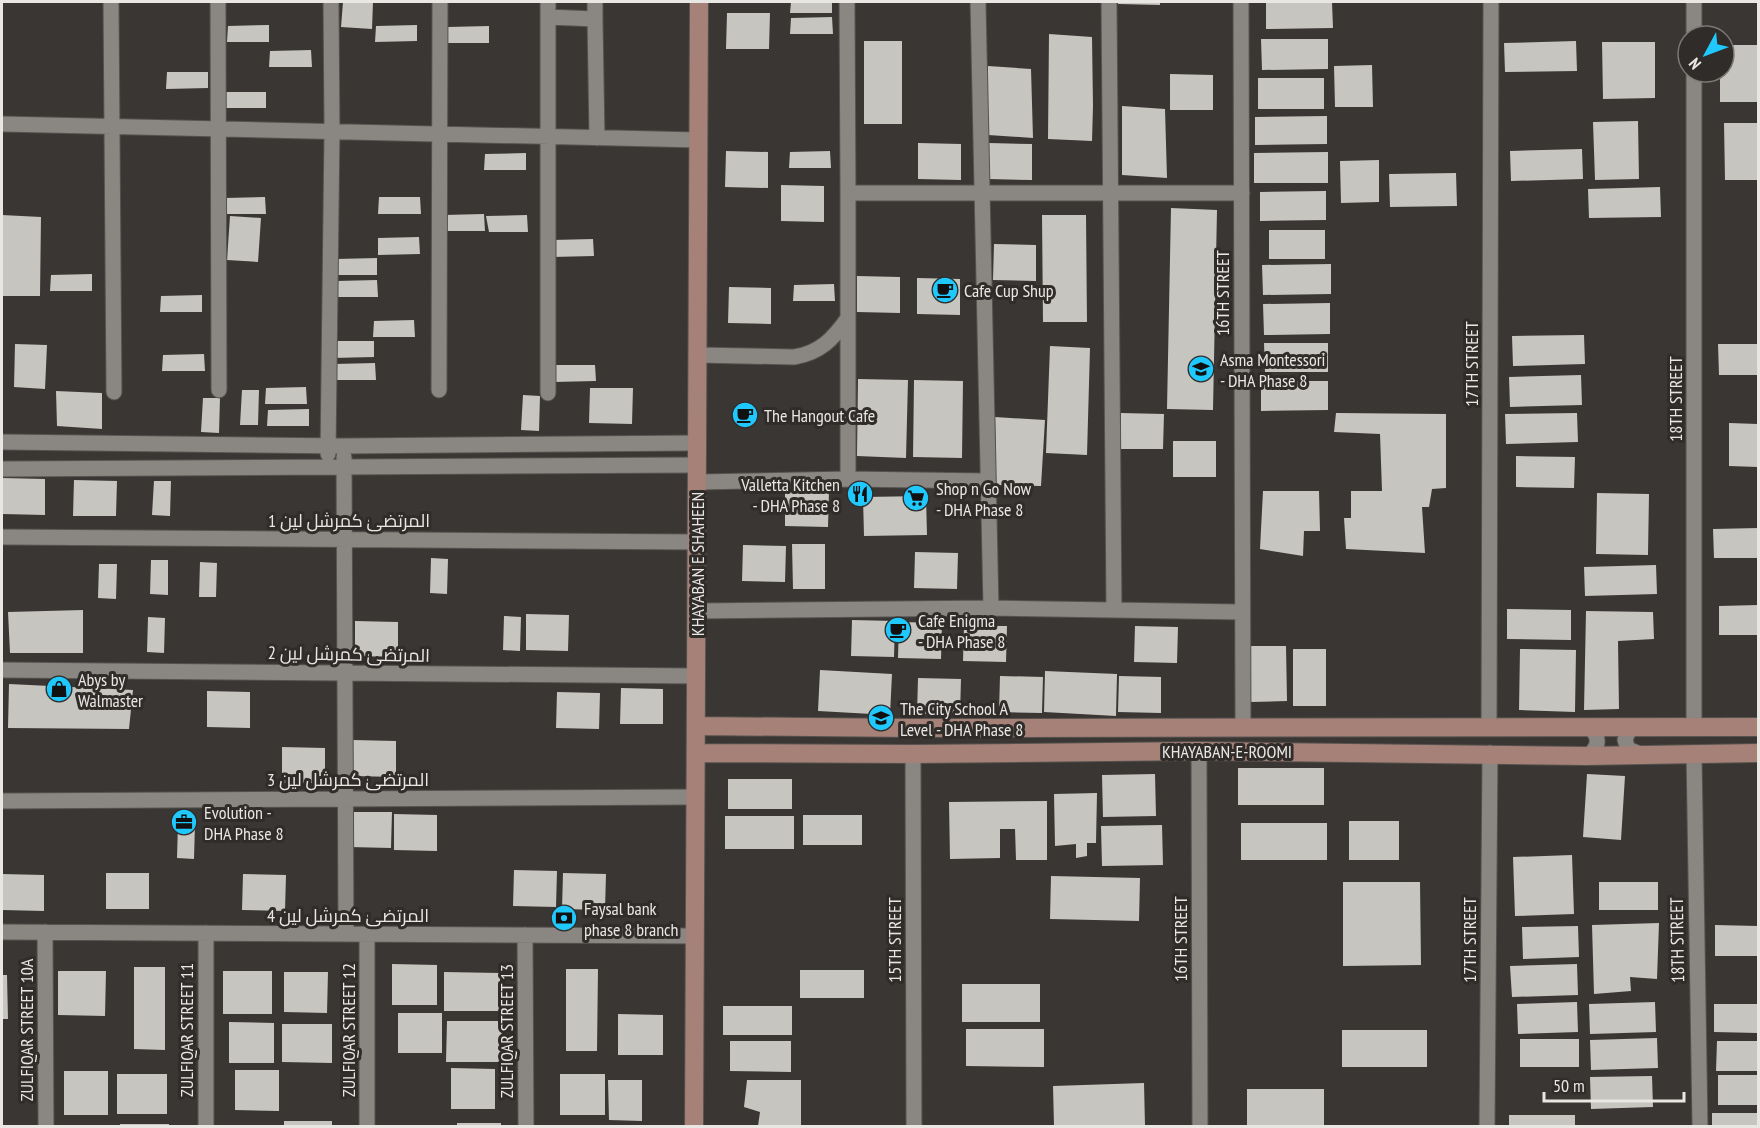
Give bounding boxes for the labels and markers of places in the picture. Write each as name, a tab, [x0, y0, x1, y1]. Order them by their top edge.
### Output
cafe icon: Cafe Cup Shup	[930, 275, 960, 305]
place label: Cafe Cup Shup	[964, 279, 1054, 302]
place label: Asma Montessori - DHA Phase 8	[1220, 348, 1326, 392]
school or university icon: Asma Montessori - DHA Phase 8	[1186, 354, 1216, 384]
cafe icon: The Hangout Cafe	[730, 400, 760, 430]
place label: The Hangout Cafe	[764, 404, 875, 427]
place label: Valletta Kitchen - DHA Phase 8	[740, 473, 840, 517]
place label: Shop n Go Now - DHA Phase 8	[936, 477, 1032, 521]
restaurant icon: Valletta Kitchen - DHA Phase 8	[845, 479, 875, 509]
supermarket icon: Shop n Go Now - DHA Phase 8	[901, 483, 931, 513]
place label: Cafe Enigma - DHA Phase 8	[918, 609, 1005, 653]
cafe icon: Cafe Enigma - DHA Phase 8	[883, 615, 913, 645]
place label: Abys by Walmaster	[78, 668, 143, 712]
shop icon: Abys by Walmaster	[44, 674, 74, 704]
place label: The City School A Level - DHA Phase 8	[900, 697, 1023, 741]
school or university icon: The City School A Level - DHA Phase 8	[866, 703, 896, 733]
place label: Evolution - DHA Phase 8	[204, 801, 284, 845]
office icon: Evolution - DHA Phase 8	[169, 807, 199, 837]
place label: Faysal bank phase 8 branch	[584, 897, 678, 941]
bank icon: Faysal bank phase 8 branch	[549, 903, 579, 933]

